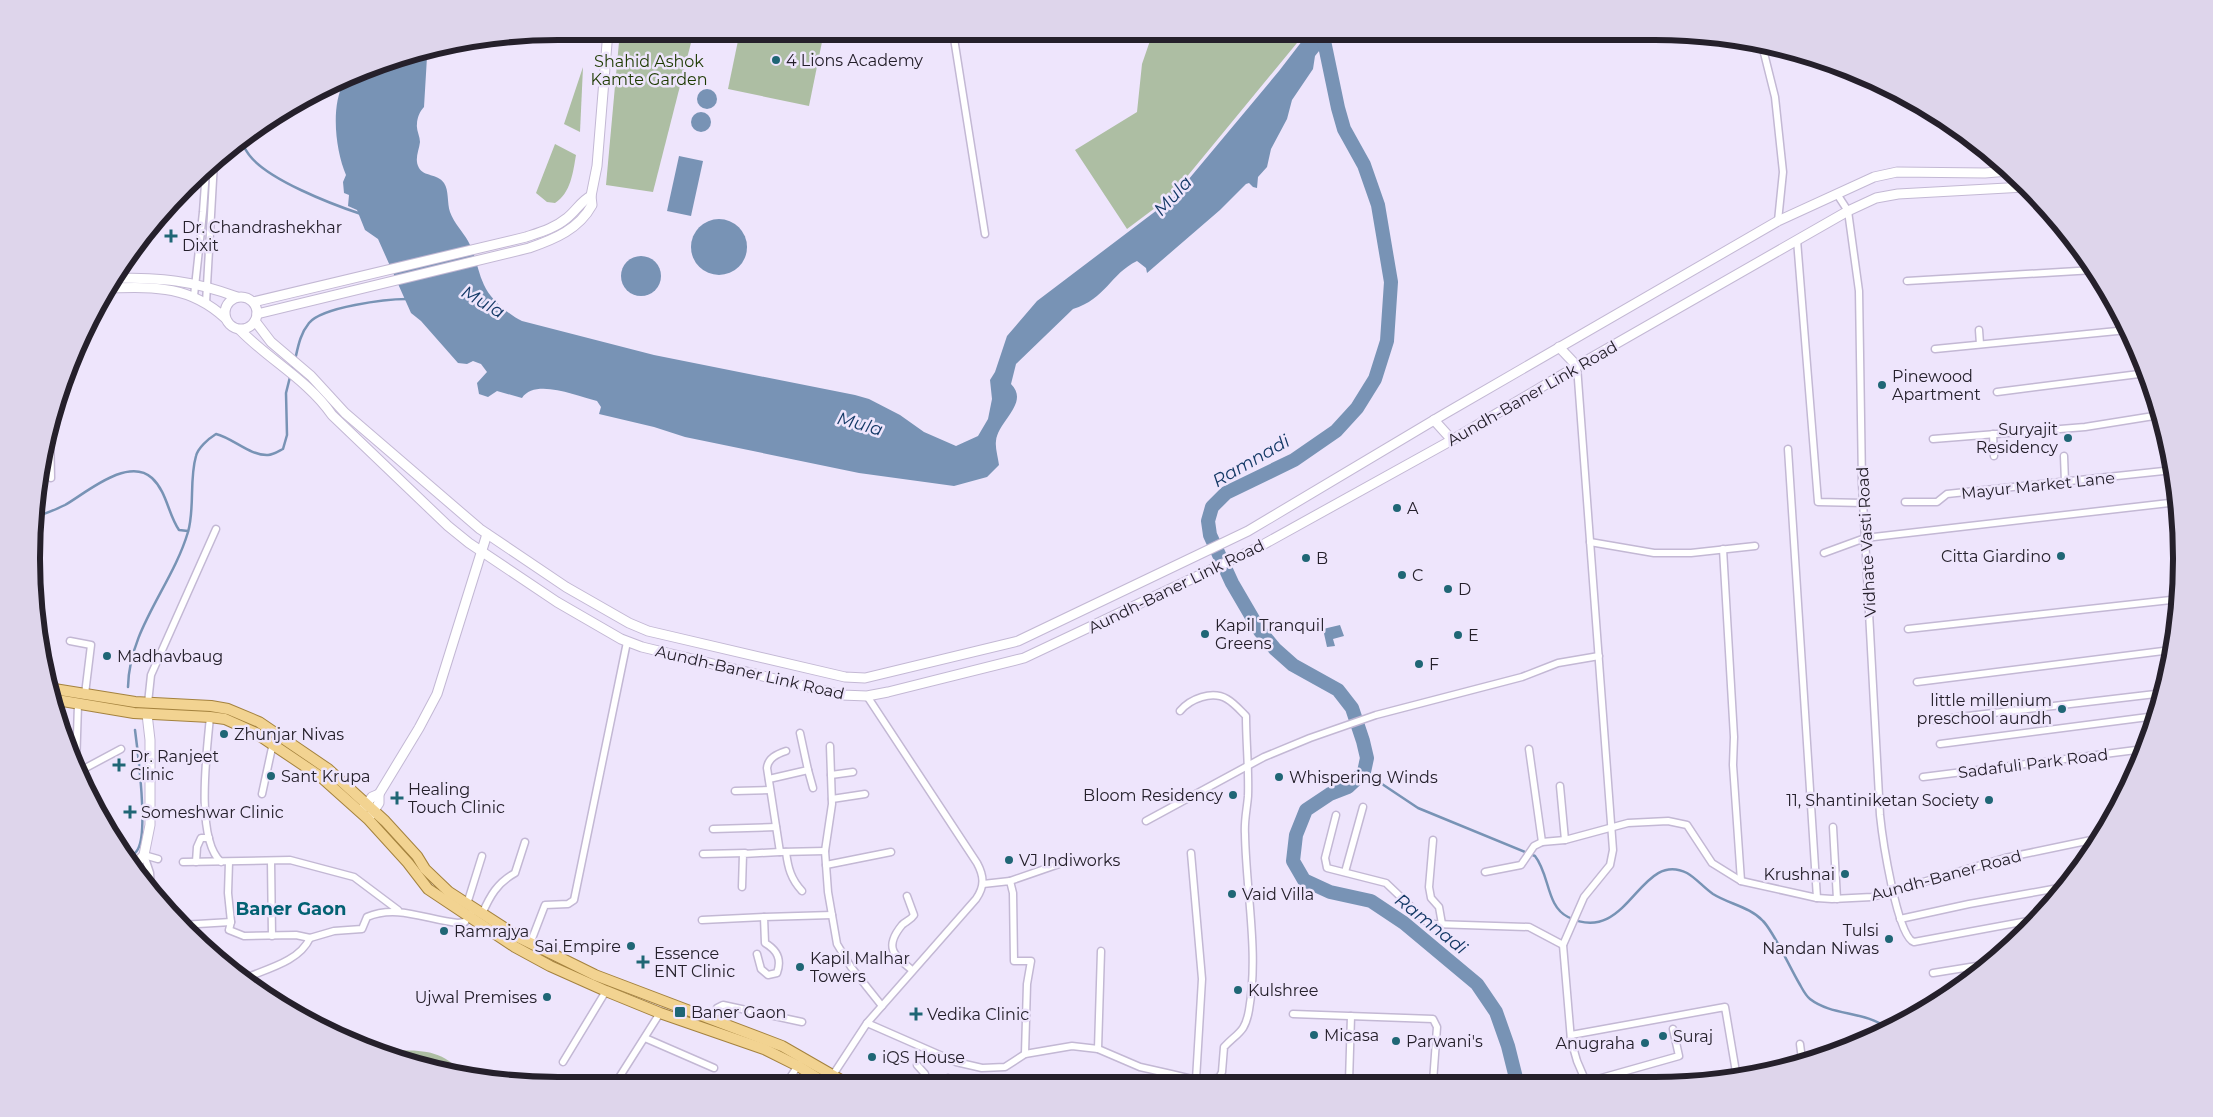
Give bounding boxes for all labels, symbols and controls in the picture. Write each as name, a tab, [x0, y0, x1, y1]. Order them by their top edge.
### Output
place label: 4 Lions Academy	[786, 51, 923, 70]
park label: Shahid Ashok Kamte Garden	[591, 52, 707, 89]
marker: 4 Lions Academy	[770, 54, 782, 66]
water label: Mula	[1149, 172, 1197, 220]
place label: Dr. Chandrashekhar Dixit	[182, 218, 342, 255]
marker: Dr. Chandrashekhar Dixit	[164, 229, 178, 243]
water label: Mula	[457, 281, 509, 323]
street label: Aundh-Baner Link Road	[1444, 337, 1621, 450]
place label: Pinewood Apartment	[1892, 367, 1981, 404]
marker: Pinewood Apartment	[1876, 379, 1888, 391]
water label: Mula	[835, 407, 885, 441]
place label: Suryajit Residency	[1976, 420, 2059, 457]
water label: Ramnadi	[1208, 430, 1294, 492]
marker: Suryajit Residency	[2062, 432, 2074, 444]
street label: Vidhate Vasti Road	[1853, 466, 1880, 618]
street label: Mayur Market Lane	[1960, 468, 2116, 503]
place label: A	[1407, 499, 1419, 518]
marker: A	[1391, 502, 1403, 514]
street label: Aundh-Baner Link Road	[1085, 536, 1267, 637]
place label: Citta Giardino	[1941, 547, 2051, 566]
place label: B	[1316, 549, 1328, 568]
marker: Citta Giardino	[2055, 550, 2067, 562]
marker: B	[1300, 552, 1312, 564]
place label: C	[1412, 566, 1423, 585]
marker: C	[1396, 569, 1408, 581]
place label: D	[1458, 580, 1471, 599]
marker: D	[1442, 583, 1454, 595]
place label: Kapil Tranquil Greens	[1215, 616, 1324, 653]
place label: E	[1468, 626, 1479, 645]
marker: Kapil Tranquil Greens	[1199, 628, 1211, 640]
marker: E	[1452, 629, 1464, 641]
street label: Aundh-Baner Link Road	[654, 641, 846, 703]
place label: Madhavbaug	[117, 647, 223, 666]
marker: Madhavbaug	[101, 650, 113, 662]
place label: F	[1429, 655, 1439, 674]
marker: F	[1413, 658, 1425, 670]
place label: little millenium preschool aundh	[1917, 691, 2052, 728]
marker: little millenium preschool aundh	[2056, 703, 2068, 715]
place label: Zhunjar Nivas	[234, 725, 344, 744]
marker: Zhunjar Nivas	[218, 728, 230, 740]
street label: Sadafuli Park Road	[1957, 745, 2109, 782]
place label: Dr. Ranjeet Clinic	[130, 747, 220, 784]
marker: Dr. Ranjeet Clinic	[112, 758, 126, 772]
place label: Sant Krupa	[281, 767, 370, 786]
place label: Whispering Winds	[1289, 768, 1438, 787]
marker: Sant Krupa	[265, 770, 277, 782]
marker: Whispering Winds	[1273, 771, 1285, 783]
place label: Healing Touch Clinic	[408, 780, 505, 817]
place label: Bloom Residency	[1083, 786, 1223, 805]
marker: Bloom Residency	[1227, 789, 1239, 801]
marker: Healing Touch Clinic	[390, 791, 404, 805]
place label: 11, Shantiniketan Society	[1786, 791, 1979, 810]
marker: 11, Shantiniketan Society	[1983, 794, 1995, 806]
place label: Someshwar Clinic	[141, 803, 284, 822]
marker: Someshwar Clinic	[123, 805, 137, 819]
street label: Aundh-Baner Road	[1869, 846, 2023, 905]
place label: VJ Indiworks	[1019, 851, 1120, 870]
marker: VJ Indiworks	[1003, 854, 1015, 866]
place label: Krushnai	[1763, 865, 1835, 884]
marker: Krushnai	[1839, 868, 1851, 880]
place label: Vaid Villa	[1242, 885, 1314, 904]
marker: Vaid Villa	[1226, 888, 1238, 900]
water label: Ramnadi	[1390, 889, 1472, 959]
district label: Baner Gaon	[236, 898, 346, 920]
place label: Tulsi Nandan Niwas	[1762, 921, 1879, 958]
place label: Ramrajya	[454, 922, 529, 941]
marker: Ramrajya	[438, 925, 450, 937]
marker: Tulsi Nandan Niwas	[1883, 933, 1895, 945]
place label: Sai Empire	[535, 937, 621, 956]
marker: Sai Empire	[625, 940, 637, 952]
place label: Essence ENT Clinic	[654, 944, 735, 981]
place label: Kapil Malhar Towers	[810, 949, 910, 986]
marker: Essence ENT Clinic	[636, 955, 650, 969]
marker: Kapil Malhar Towers	[794, 961, 806, 973]
place label: Kulshree	[1248, 981, 1318, 1000]
marker: Kulshree	[1232, 984, 1244, 996]
place label: Ujwal Premises	[415, 988, 537, 1007]
marker: Ujwal Premises	[541, 991, 553, 1003]
place label: Baner Gaon	[691, 1003, 786, 1022]
marker: Baner Gaon	[673, 1005, 687, 1019]
place label: Vedika Clinic	[927, 1005, 1029, 1024]
marker: Vedika Clinic	[909, 1007, 923, 1021]
place label: Micasa	[1324, 1026, 1379, 1045]
place label: Suraj	[1673, 1027, 1713, 1046]
marker: Micasa	[1308, 1029, 1320, 1041]
marker: Suraj	[1657, 1030, 1669, 1042]
place label: Parwani's	[1406, 1032, 1483, 1051]
place label: Anugraha	[1556, 1034, 1635, 1053]
marker: Parwani's	[1390, 1035, 1402, 1047]
marker: Anugraha	[1639, 1037, 1651, 1049]
place label: iQS House	[882, 1048, 965, 1067]
marker: iQS House	[866, 1051, 878, 1063]

